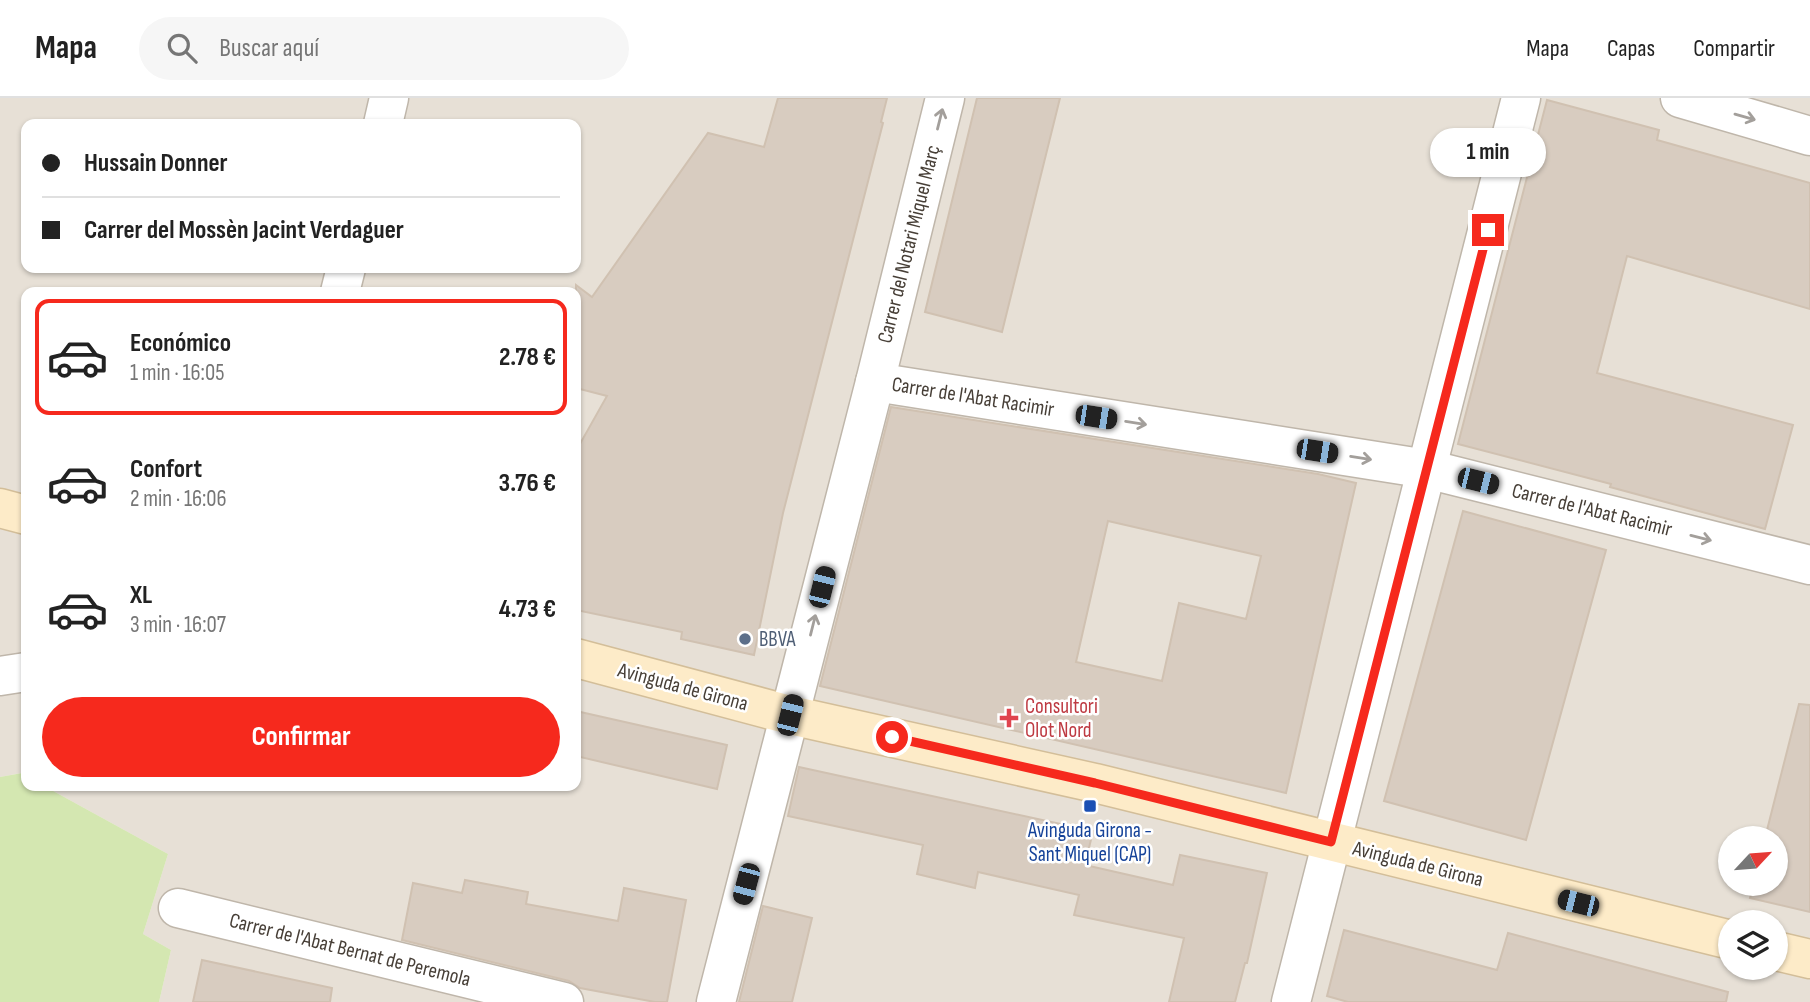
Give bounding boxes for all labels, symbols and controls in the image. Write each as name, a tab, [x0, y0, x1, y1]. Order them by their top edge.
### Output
search box	[139, 17, 629, 80]
text: Mapa	[35, 28, 97, 68]
icon: search	[163, 29, 201, 67]
text: Buscar aquí	[219, 33, 319, 64]
text: Mapa	[1526, 34, 1569, 63]
text: Capas	[1607, 34, 1655, 63]
text: Compartir	[1693, 34, 1775, 63]
one-way arrow	[933, 108, 947, 131]
one-way arrow	[1734, 112, 1756, 125]
callout: 1 min	[1430, 129, 1546, 178]
text: 1 min	[1467, 138, 1509, 166]
street label: Carrer del Notari Miquel Març	[872, 142, 946, 346]
text: Hussain Donner	[84, 148, 228, 179]
route end	[1472, 214, 1504, 246]
text: Carrer del Mossèn Jacint Verdaguer	[84, 215, 404, 246]
icon: car	[46, 326, 109, 389]
text: Económico	[130, 328, 231, 359]
text: 2.78 €	[499, 342, 556, 373]
text: 1 min · 16:05	[130, 359, 224, 387]
street label: Carrer de l'Abat Racimir	[890, 372, 1056, 422]
car	[1074, 403, 1119, 431]
one-way arrow	[1124, 417, 1147, 430]
car	[1295, 437, 1340, 465]
icon: car	[46, 452, 109, 515]
one-way arrow	[1349, 452, 1372, 465]
text: Confort	[130, 454, 202, 485]
car	[1456, 466, 1501, 496]
text: 3.76 €	[499, 468, 556, 499]
street label: Carrer de l'Abat Racimir	[1509, 478, 1675, 542]
text: 2 min · 16:06	[130, 485, 227, 513]
one-way arrow	[1689, 532, 1712, 545]
car	[807, 564, 838, 610]
icon: car	[46, 578, 109, 641]
text: XL	[130, 580, 152, 611]
text: 4.73 €	[499, 594, 556, 625]
text: 3 min · 16:07	[130, 611, 226, 639]
one-way arrow	[807, 614, 820, 637]
place label: BBVA	[759, 627, 796, 652]
marker: BBVA	[737, 631, 753, 647]
street label: Avinguda de Girona	[614, 657, 751, 716]
car	[775, 692, 806, 738]
place label: Consultori Olot Nord	[1025, 694, 1098, 743]
button: Confirmar	[42, 697, 560, 777]
marker: Consultori Olot Nord	[999, 708, 1019, 728]
route start	[876, 721, 908, 753]
marker: Avinguda Girona - Sant Miquel (CAP)	[1082, 798, 1098, 814]
place label: Avinguda Girona - Sant Miquel (CAP)	[1027, 818, 1152, 867]
north arrow	[1718, 826, 1788, 896]
map controls	[1718, 826, 1788, 980]
street label: Avinguda de Girona	[1349, 835, 1486, 892]
car	[731, 861, 762, 907]
car	[1556, 888, 1601, 918]
street label: Carrer de l'Abat Bernat de Peremola	[227, 908, 473, 992]
button: layers	[1718, 910, 1788, 980]

